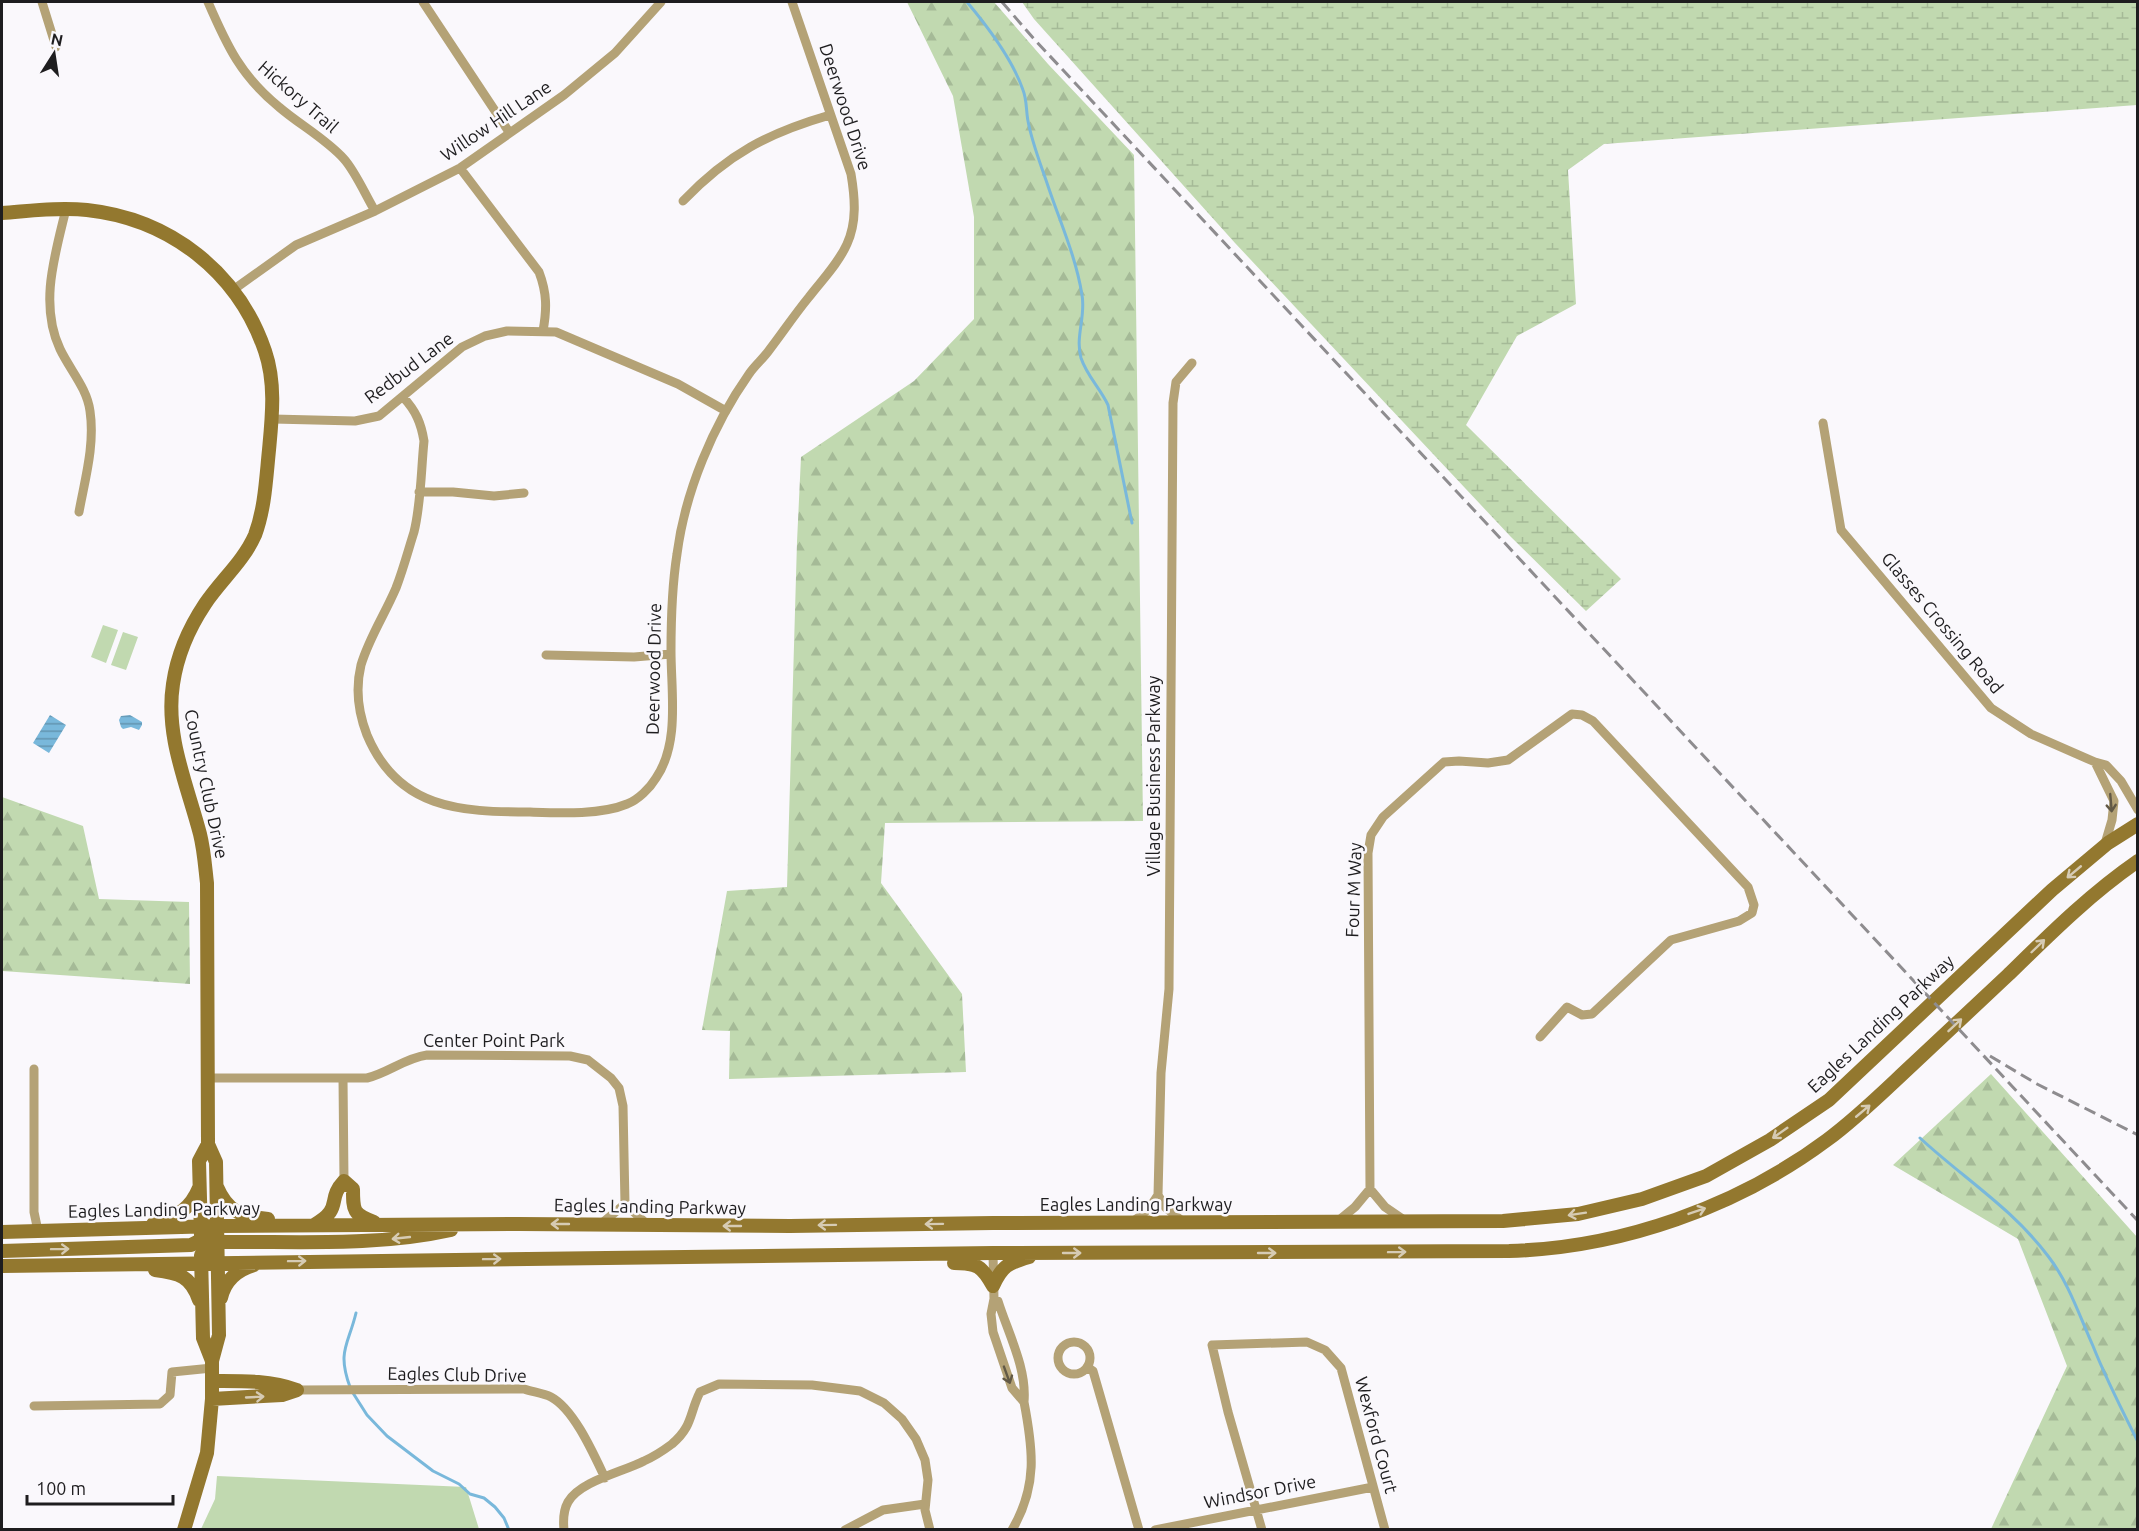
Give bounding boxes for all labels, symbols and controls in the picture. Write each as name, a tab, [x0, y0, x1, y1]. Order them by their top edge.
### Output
north arrow	[24, 24, 84, 84]
text: N	[49, 29, 65, 49]
street label: Deerwood Drive	[816, 41, 876, 173]
street label: Hickory Trail	[255, 56, 343, 136]
street label: Willow Hill Lane	[437, 76, 554, 164]
street label: Redbud Lane	[360, 327, 457, 407]
street label: Glasses Crossing Road	[1878, 548, 2008, 697]
street label: Deerwood Drive	[642, 603, 664, 735]
street label: Village Business Parkway	[1143, 675, 1163, 877]
street label: Country Club Drive	[181, 707, 233, 860]
one-way arrow	[2106, 793, 2117, 812]
street label: Four M Way	[1341, 842, 1365, 938]
one-way arrow	[2066, 865, 2082, 878]
one-way arrow	[2030, 939, 2045, 953]
street label: Eagles Landing Parkway	[1803, 950, 1958, 1096]
one-way arrow	[1947, 1018, 1962, 1032]
street label: Center Point Park	[423, 1030, 565, 1050]
one-way arrow	[1855, 1104, 1871, 1117]
one-way arrow	[1773, 1127, 1789, 1139]
street label: Eagles Landing Parkway	[554, 1194, 747, 1218]
street label: Eagles Landing Parkway	[1040, 1194, 1232, 1214]
street label: Eagles Landing Parkway	[68, 1197, 261, 1221]
one-way arrow	[1687, 1205, 1706, 1216]
one-way arrow	[1567, 1208, 1587, 1219]
one-way arrow	[550, 1218, 570, 1230]
one-way arrow	[925, 1218, 945, 1230]
one-way arrow	[818, 1219, 838, 1231]
one-way arrow	[722, 1220, 742, 1232]
one-way arrow	[392, 1233, 412, 1244]
one-way arrow	[49, 1244, 69, 1255]
one-way arrow	[1387, 1246, 1407, 1258]
one-way arrow	[1062, 1247, 1082, 1259]
one-way arrow	[1257, 1247, 1277, 1259]
one-way arrow	[482, 1253, 502, 1265]
one-way arrow	[287, 1255, 307, 1267]
street label: Eagles Club Drive	[387, 1363, 527, 1385]
one-way arrow	[1002, 1365, 1013, 1384]
street label: Wexford Court	[1352, 1374, 1402, 1495]
one-way arrow	[244, 1391, 264, 1402]
scale bar	[27, 1468, 172, 1506]
street label: Windsor Drive	[1202, 1470, 1318, 1512]
text: 100 m	[36, 1478, 86, 1498]

